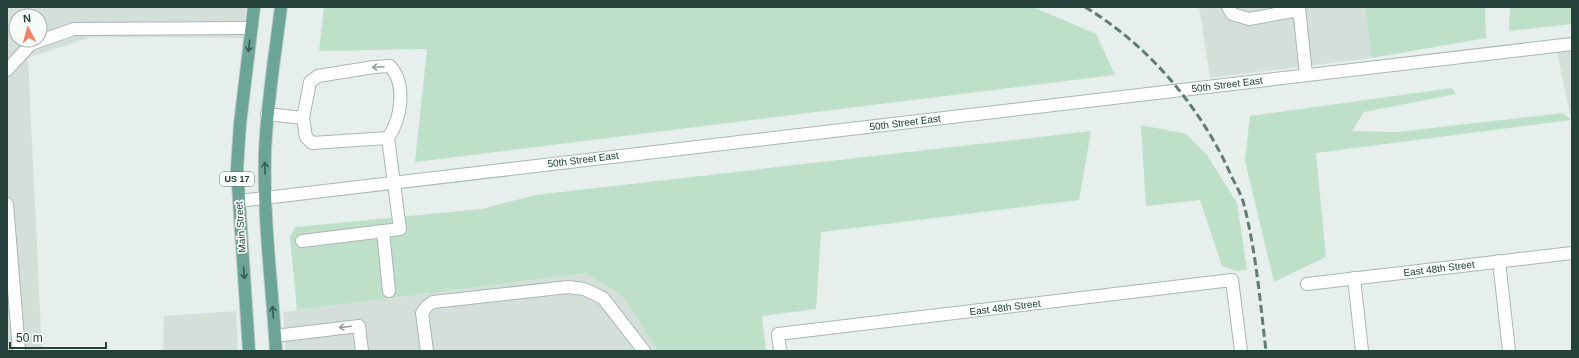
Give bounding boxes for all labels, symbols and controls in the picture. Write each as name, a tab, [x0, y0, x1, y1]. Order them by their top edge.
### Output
north arrow	[8, 8, 48, 48]
text: N	[22, 12, 32, 24]
one-way arrow	[245, 39, 253, 52]
one-way arrow	[372, 63, 385, 70]
street label: 50th Street East	[1191, 75, 1264, 94]
street label: 50th Street East	[869, 113, 942, 132]
street label: 50th Street East	[547, 150, 620, 169]
one-way arrow	[261, 162, 269, 175]
road number: US 17	[220, 172, 254, 186]
street label: Main Street	[233, 201, 248, 253]
street label: East 48th Street	[1403, 259, 1476, 278]
one-way arrow	[240, 266, 247, 279]
street label: East 48th Street	[969, 298, 1042, 317]
one-way arrow	[270, 306, 277, 319]
scale bar	[10, 324, 106, 350]
one-way arrow	[339, 324, 352, 331]
text: 50 m	[16, 331, 43, 345]

